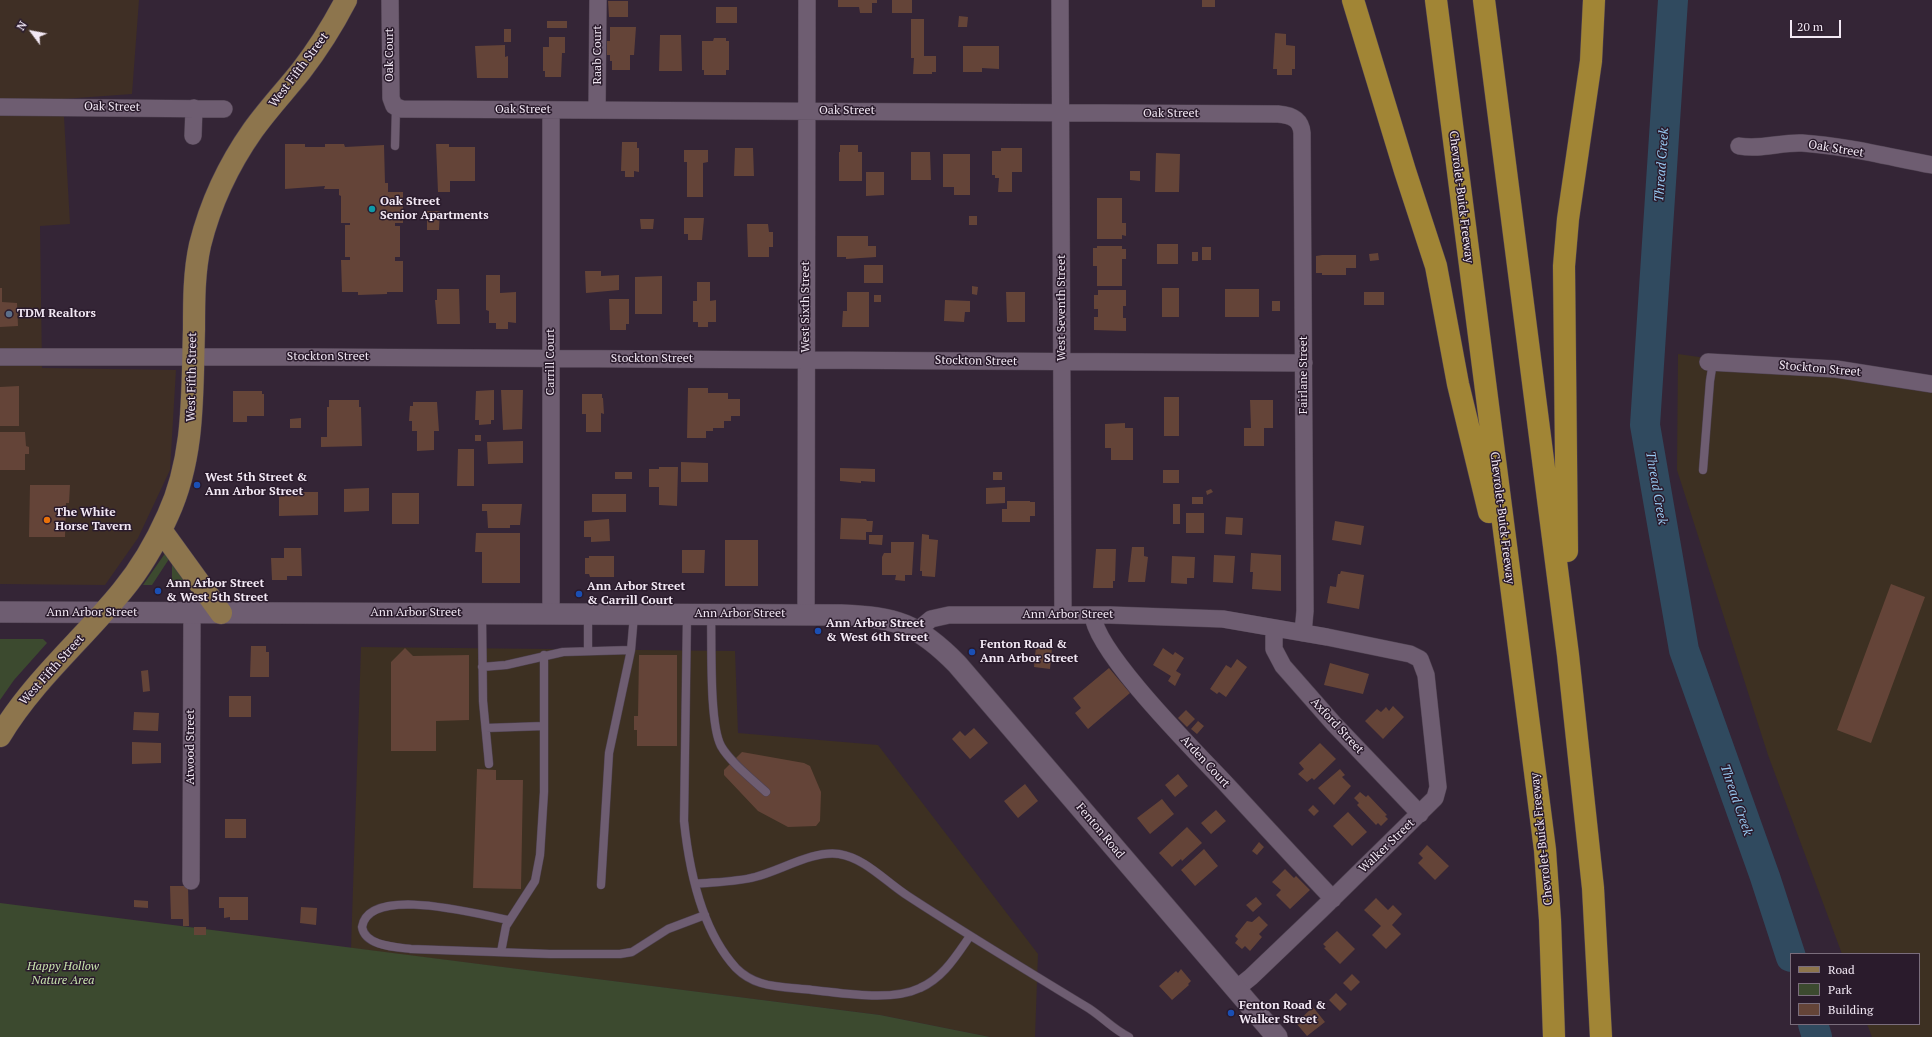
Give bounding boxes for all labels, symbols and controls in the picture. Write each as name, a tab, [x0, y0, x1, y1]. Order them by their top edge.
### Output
north arrow	[12, 12, 52, 52]
scale bar	[1792, 12, 1843, 38]
text: N	[14, 18, 30, 33]
text: 20 m	[1797, 19, 1823, 34]
street label: Raab Court	[591, 25, 605, 85]
street label: Oak Court	[383, 28, 397, 82]
street label: West Fifth Street	[266, 30, 332, 110]
street label: Oak Street	[84, 99, 140, 115]
street label: Oak Street	[495, 103, 551, 117]
street label: Oak Street	[819, 104, 875, 118]
street label: Oak Street	[1143, 107, 1199, 121]
water label: Thread Creek	[1652, 127, 1672, 203]
street label: Chevrolet-Buick Freeway	[1446, 130, 1476, 264]
street label: Oak Street	[1807, 138, 1865, 160]
place label: Oak Street Senior Apartments	[380, 195, 489, 223]
marker: Oak Street Senior Apartments	[367, 204, 377, 214]
street label: West Seventh Street	[1055, 255, 1069, 361]
street label: West Sixth Street	[799, 261, 813, 353]
place label: TDM Realtors	[17, 307, 96, 321]
marker: TDM Realtors	[4, 309, 14, 319]
street label: Carrill Court	[544, 329, 558, 395]
street label: West Fifth Street	[184, 332, 200, 422]
street label: Fairlane Street	[1297, 336, 1311, 414]
street label: Stockton Street	[287, 350, 369, 364]
street label: Stockton Street	[611, 352, 693, 366]
street label: Stockton Street	[935, 353, 1017, 369]
street label: Stockton Street	[1778, 358, 1862, 380]
water label: Thread Creek	[1642, 450, 1670, 526]
street label: Chevrolet-Buick Freeway	[1487, 451, 1517, 585]
place label: West 5th Street & Ann Arbor Street	[205, 471, 307, 499]
marker: West 5th Street & Ann Arbor Street	[192, 480, 202, 490]
place label: The White Horse Tavern	[55, 506, 132, 534]
marker: The White Horse Tavern	[42, 515, 52, 525]
place label: Ann Arbor Street & West 5th Street	[166, 577, 268, 605]
place label: Ann Arbor Street & Carrill Court	[587, 580, 685, 608]
marker: Ann Arbor Street & West 5th Street	[153, 586, 163, 596]
marker: Ann Arbor Street & Carrill Court	[574, 589, 584, 599]
street label: Ann Arbor Street	[47, 606, 137, 620]
street label: Ann Arbor Street	[371, 606, 461, 620]
street label: Ann Arbor Street	[695, 607, 785, 621]
street label: Ann Arbor Street	[1023, 608, 1113, 622]
place label: Ann Arbor Street & West 6th Street	[826, 617, 928, 645]
marker: Ann Arbor Street & West 6th Street	[813, 626, 823, 636]
street label: West Fifth Street	[17, 632, 87, 708]
place label: Fenton Road & Ann Arbor Street	[980, 638, 1078, 666]
marker: Fenton Road & Ann Arbor Street	[967, 647, 977, 657]
street label: Axford Street	[1307, 695, 1367, 757]
street label: Atwood Street	[184, 709, 198, 785]
street label: Arden Court	[1177, 733, 1233, 791]
water label: Thread Creek	[1717, 762, 1755, 838]
street label: Chevrolet-Buick Freeway	[1528, 772, 1556, 906]
street label: Fenton Road	[1073, 800, 1127, 862]
street label: Walker Street	[1356, 816, 1418, 876]
legend	[1790, 953, 1920, 1025]
park label: Happy Hollow Nature Area	[27, 960, 99, 988]
text: Road	[1828, 962, 1855, 977]
text: Park	[1828, 982, 1852, 997]
place label: Fenton Road & Walker Street	[1239, 999, 1326, 1027]
text: Building	[1828, 1002, 1873, 1017]
marker: Fenton Road & Walker Street	[1226, 1008, 1236, 1018]

